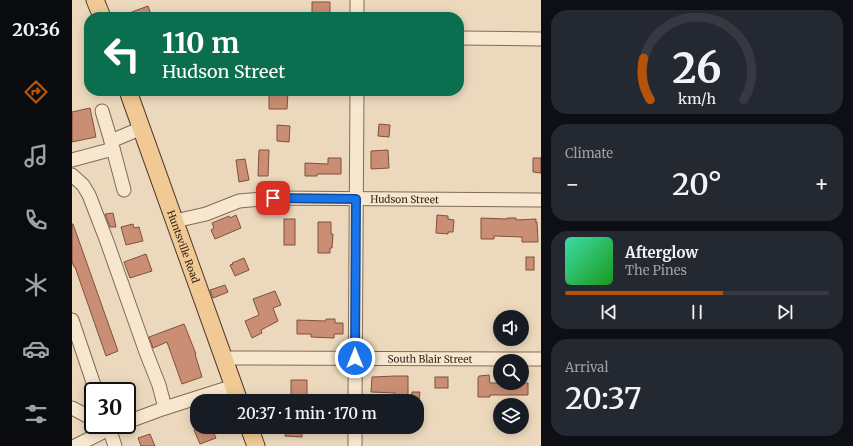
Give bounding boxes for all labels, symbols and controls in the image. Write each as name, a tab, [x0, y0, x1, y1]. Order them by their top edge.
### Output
text: 20:36	[12, 18, 60, 41]
text: 110 m	[162, 25, 239, 61]
icon: left	[96, 28, 148, 80]
text: 26	[672, 42, 722, 94]
text: Hudson Street	[162, 60, 285, 83]
icon: directions	[22, 78, 50, 106]
text: km/h	[678, 90, 716, 108]
icon: music	[22, 142, 50, 170]
text: Climate	[565, 145, 613, 162]
text: 20°	[672, 165, 722, 203]
text: −	[565, 170, 580, 198]
text: +	[814, 170, 829, 198]
pin	[256, 181, 290, 215]
icon: arrive	[262, 187, 284, 209]
street label: Hudson Street	[370, 192, 439, 206]
icon: phone	[22, 206, 50, 234]
street label: Huntsville Road	[165, 208, 203, 285]
text: Afterglow	[625, 243, 698, 262]
text: The Pines	[625, 262, 687, 279]
icon: climate	[22, 271, 50, 299]
icon: previous	[598, 301, 620, 323]
icon: pause	[686, 301, 708, 323]
icon: next	[774, 301, 796, 323]
map controls	[493, 310, 529, 434]
button: sound	[493, 310, 529, 346]
icon: car	[22, 335, 50, 363]
position arrow	[334, 337, 376, 379]
street label: South Blair Street	[388, 352, 473, 365]
button: search	[493, 354, 529, 390]
text: Arrival	[565, 359, 608, 376]
text: 20:37	[565, 379, 641, 417]
speed limit sign: 30	[84, 382, 136, 434]
button: layers	[493, 398, 529, 434]
icon: filters	[22, 400, 50, 428]
text: 20:37 · 1 min · 170 m	[237, 404, 377, 423]

